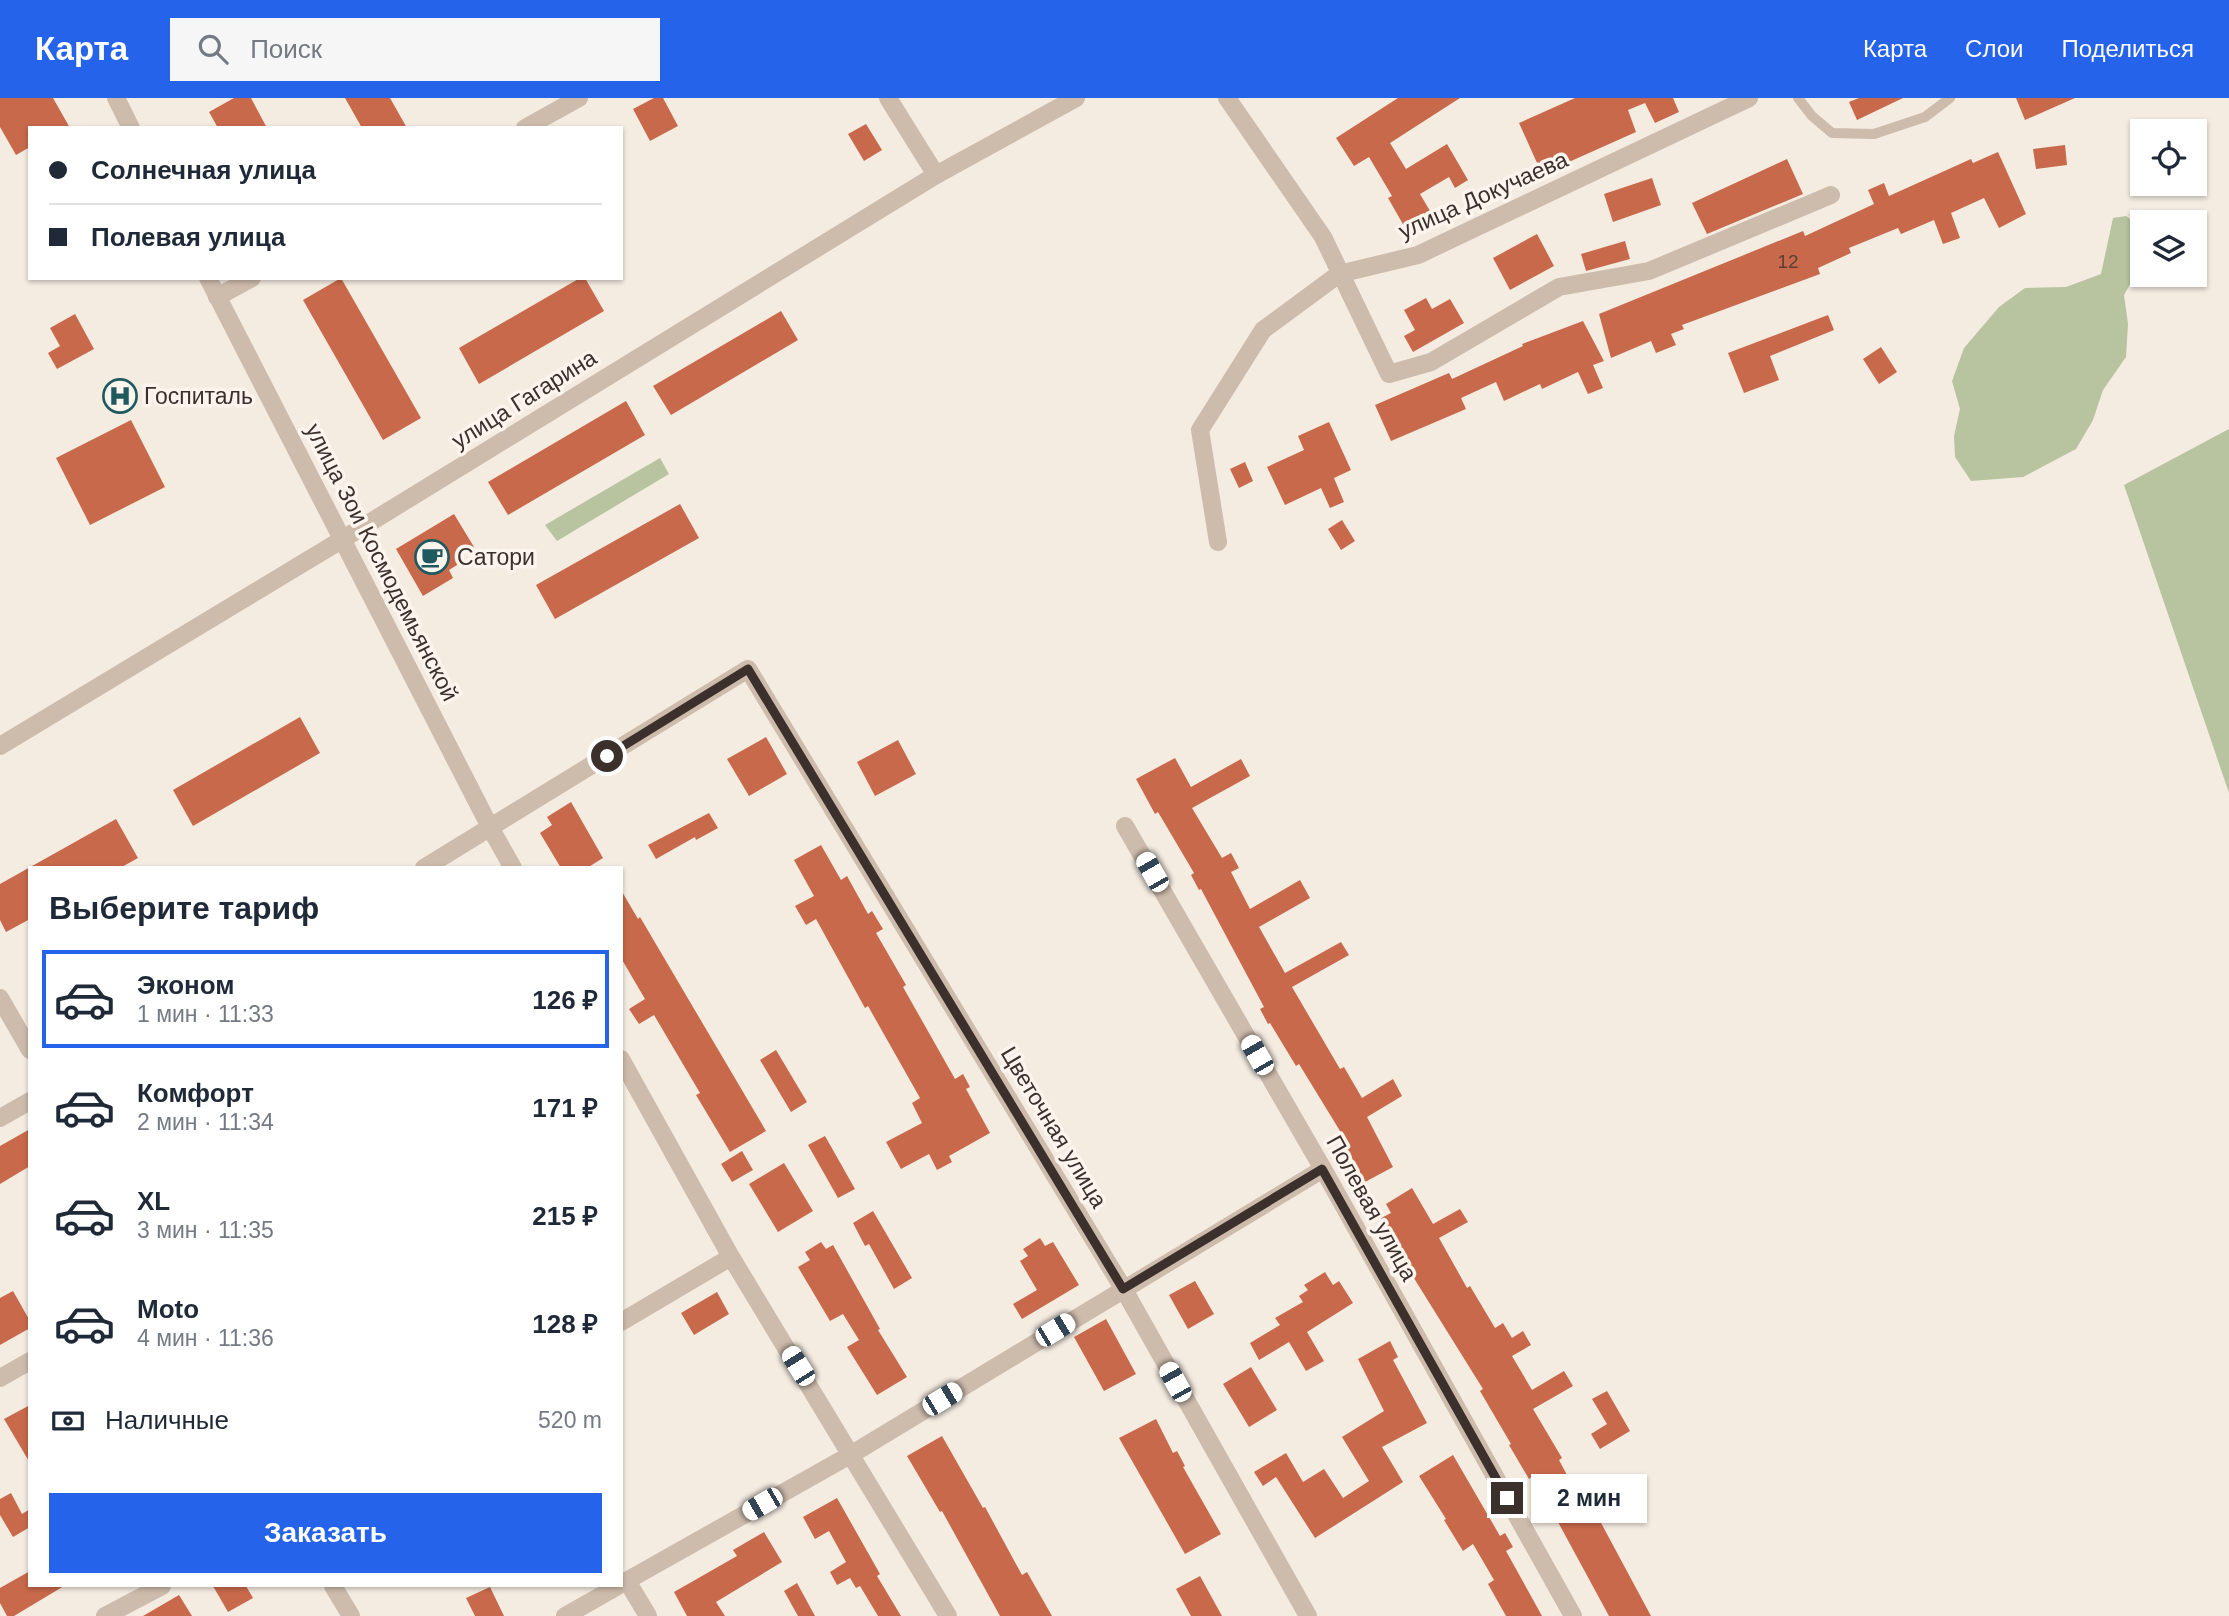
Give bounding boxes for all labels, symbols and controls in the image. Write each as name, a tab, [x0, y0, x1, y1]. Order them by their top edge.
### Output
search box	[170, 18, 660, 81]
text: Карта	[35, 30, 128, 67]
icon: search	[194, 30, 232, 68]
text: Поиск	[250, 34, 322, 64]
text: Карта	[1863, 35, 1927, 62]
text: Слои	[1965, 35, 2023, 62]
text: Поделиться	[2061, 35, 2194, 62]
map controls	[2130, 119, 2207, 287]
button: locate	[2130, 119, 2207, 196]
street label: улица Докучаева	[1394, 146, 1572, 244]
text: Солнечная улица	[91, 155, 316, 185]
button: layers	[2130, 210, 2207, 287]
text: Полевая улица	[91, 222, 285, 252]
house number: 12	[1777, 251, 1799, 272]
street label: улица Гагарина	[447, 344, 601, 454]
hospital icon: Госпиталь	[101, 377, 139, 415]
place label: Госпиталь	[144, 383, 253, 409]
street label: улица Зои Космодемьянской	[301, 419, 463, 705]
cafe icon: Сатори	[413, 538, 451, 576]
place label: Сатори	[457, 544, 535, 570]
route start	[591, 740, 623, 772]
car	[1133, 849, 1172, 895]
text: Выберите тариф	[49, 890, 319, 926]
icon: car	[53, 968, 116, 1031]
text: Эконом	[137, 970, 235, 1000]
text: 126 ₽	[532, 985, 598, 1015]
text: 1 мин · 11:33	[137, 1001, 274, 1027]
car	[1238, 1032, 1277, 1078]
street label: Цветочная улица	[996, 1042, 1112, 1212]
icon: car	[53, 1076, 116, 1139]
text: Комфорт	[137, 1078, 254, 1108]
text: 171 ₽	[532, 1093, 598, 1123]
text: 2 мин · 11:34	[137, 1109, 274, 1135]
street label: Полевая улица	[1321, 1131, 1423, 1285]
icon: car	[53, 1184, 116, 1247]
text: XL	[137, 1186, 170, 1216]
text: 215 ₽	[532, 1201, 598, 1231]
text: 3 мин · 11:35	[137, 1217, 274, 1243]
icon: car	[53, 1292, 116, 1355]
text: Moto	[137, 1294, 199, 1324]
text: 128 ₽	[532, 1309, 598, 1339]
car	[1032, 1310, 1079, 1350]
text: 4 мин · 11:36	[137, 1325, 274, 1351]
car	[778, 1343, 819, 1389]
car	[1156, 1359, 1195, 1405]
car	[919, 1379, 966, 1419]
icon: cash	[49, 1402, 87, 1440]
text: Наличные	[105, 1405, 229, 1435]
text: 520 m	[538, 1407, 602, 1433]
callout: 2 мин	[1532, 1474, 1647, 1522]
route end	[1491, 1482, 1523, 1514]
car	[739, 1484, 786, 1524]
text: 2 мин	[1557, 1485, 1621, 1511]
button: Заказать	[49, 1493, 602, 1573]

